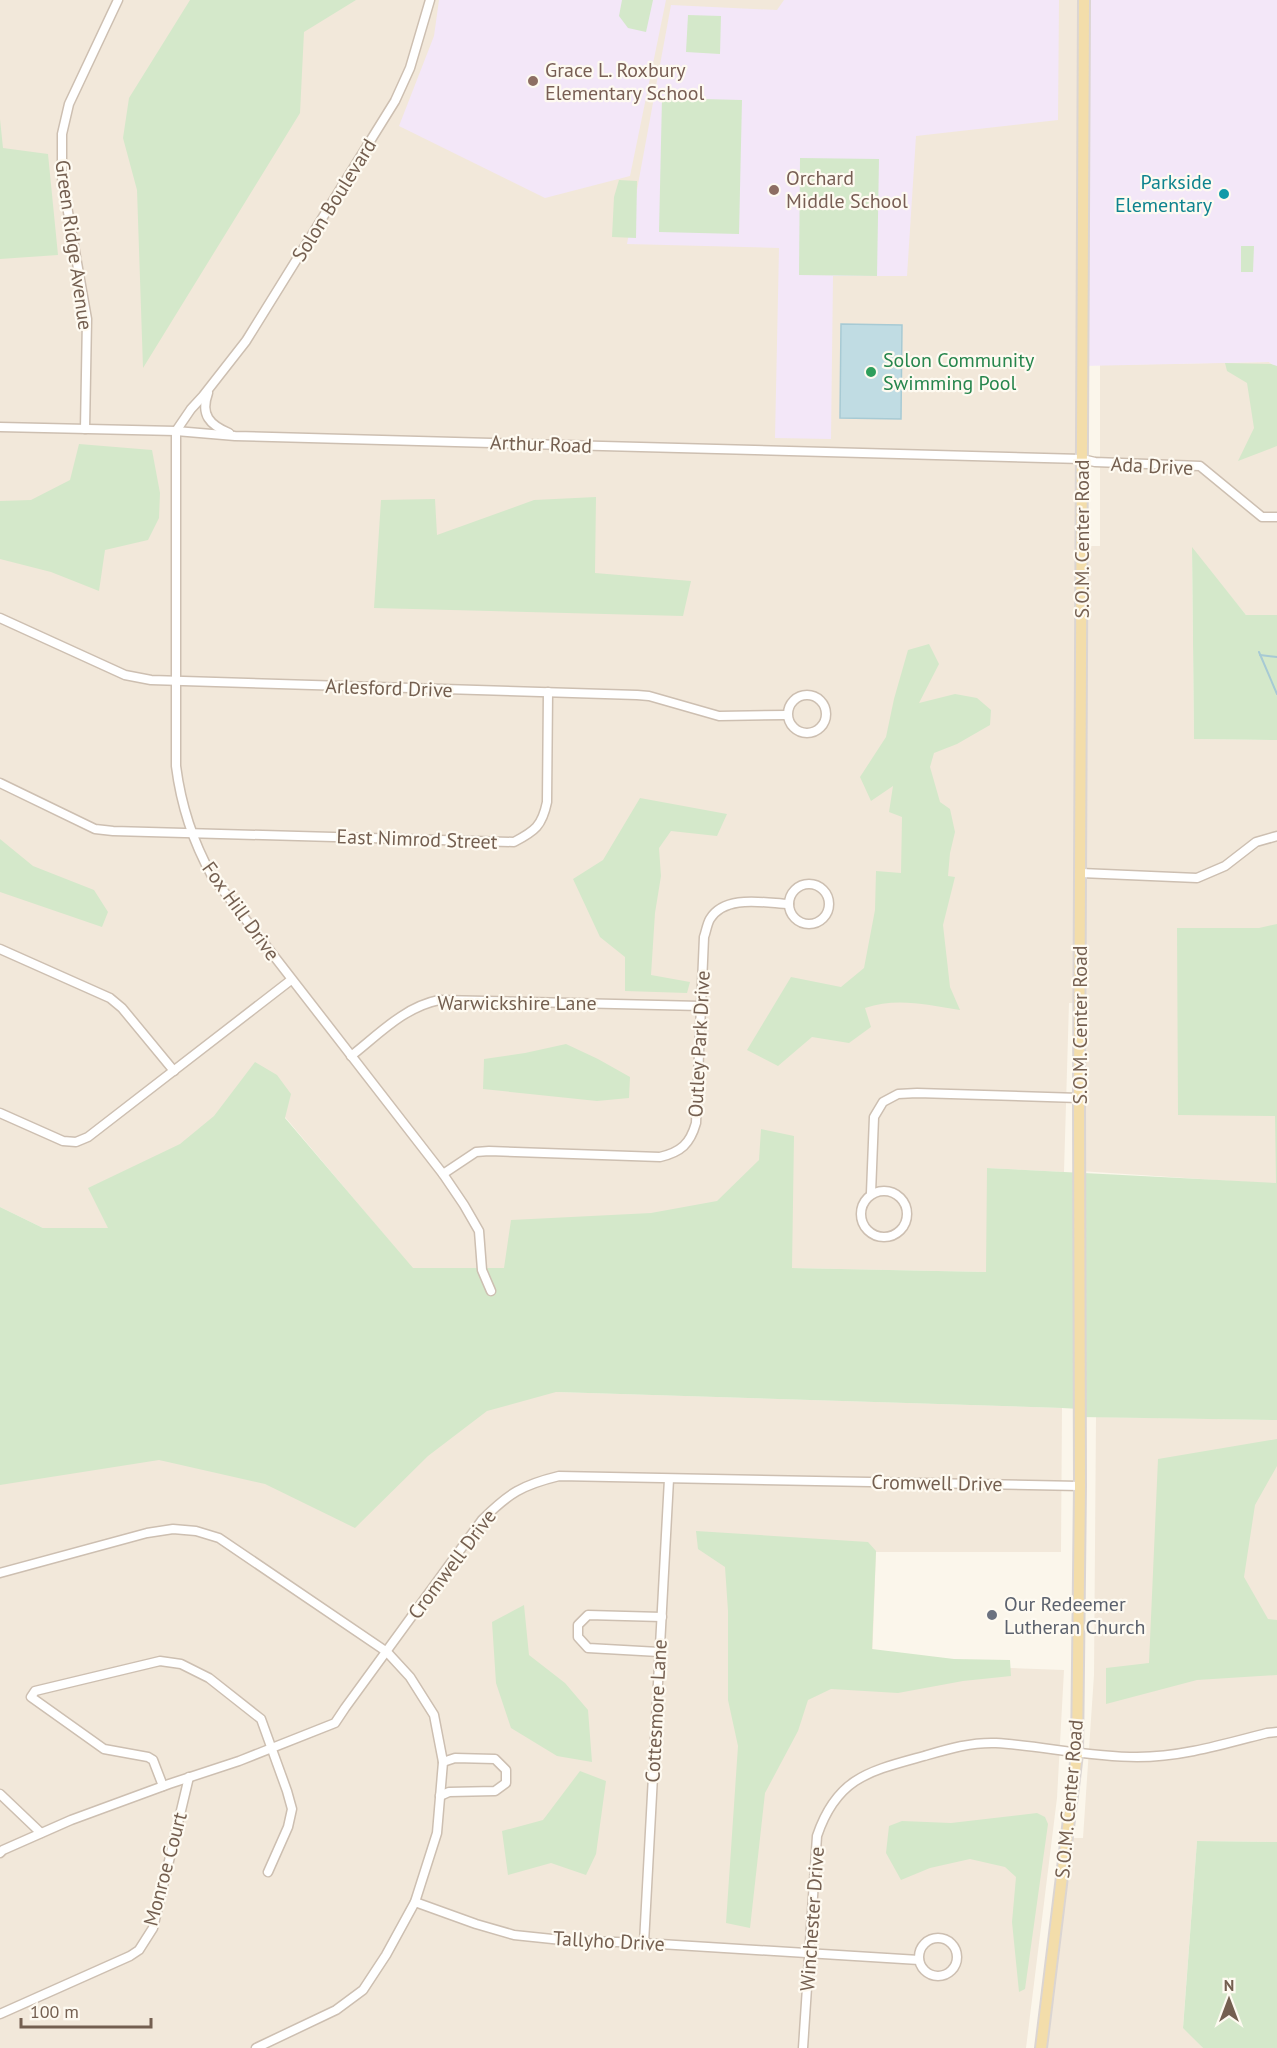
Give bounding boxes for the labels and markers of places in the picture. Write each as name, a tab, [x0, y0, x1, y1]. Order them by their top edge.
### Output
place label: Grace L. Roxbury Elementary School	[545, 57, 705, 106]
marker: Grace L. Roxbury Elementary School	[526, 74, 540, 88]
place label: Orchard Middle School	[786, 165, 908, 214]
place label: Parkside Elementary	[1115, 169, 1213, 218]
marker: Orchard Middle School	[767, 183, 781, 197]
marker: Parkside Elementary	[1217, 187, 1231, 201]
place label: Solon Community Swimming Pool	[883, 347, 1035, 396]
marker: Solon Community Swimming Pool	[864, 365, 878, 379]
place label: Our Redeemer Lutheran Church	[1004, 1591, 1146, 1640]
marker: Our Redeemer Lutheran Church	[985, 1608, 999, 1622]

